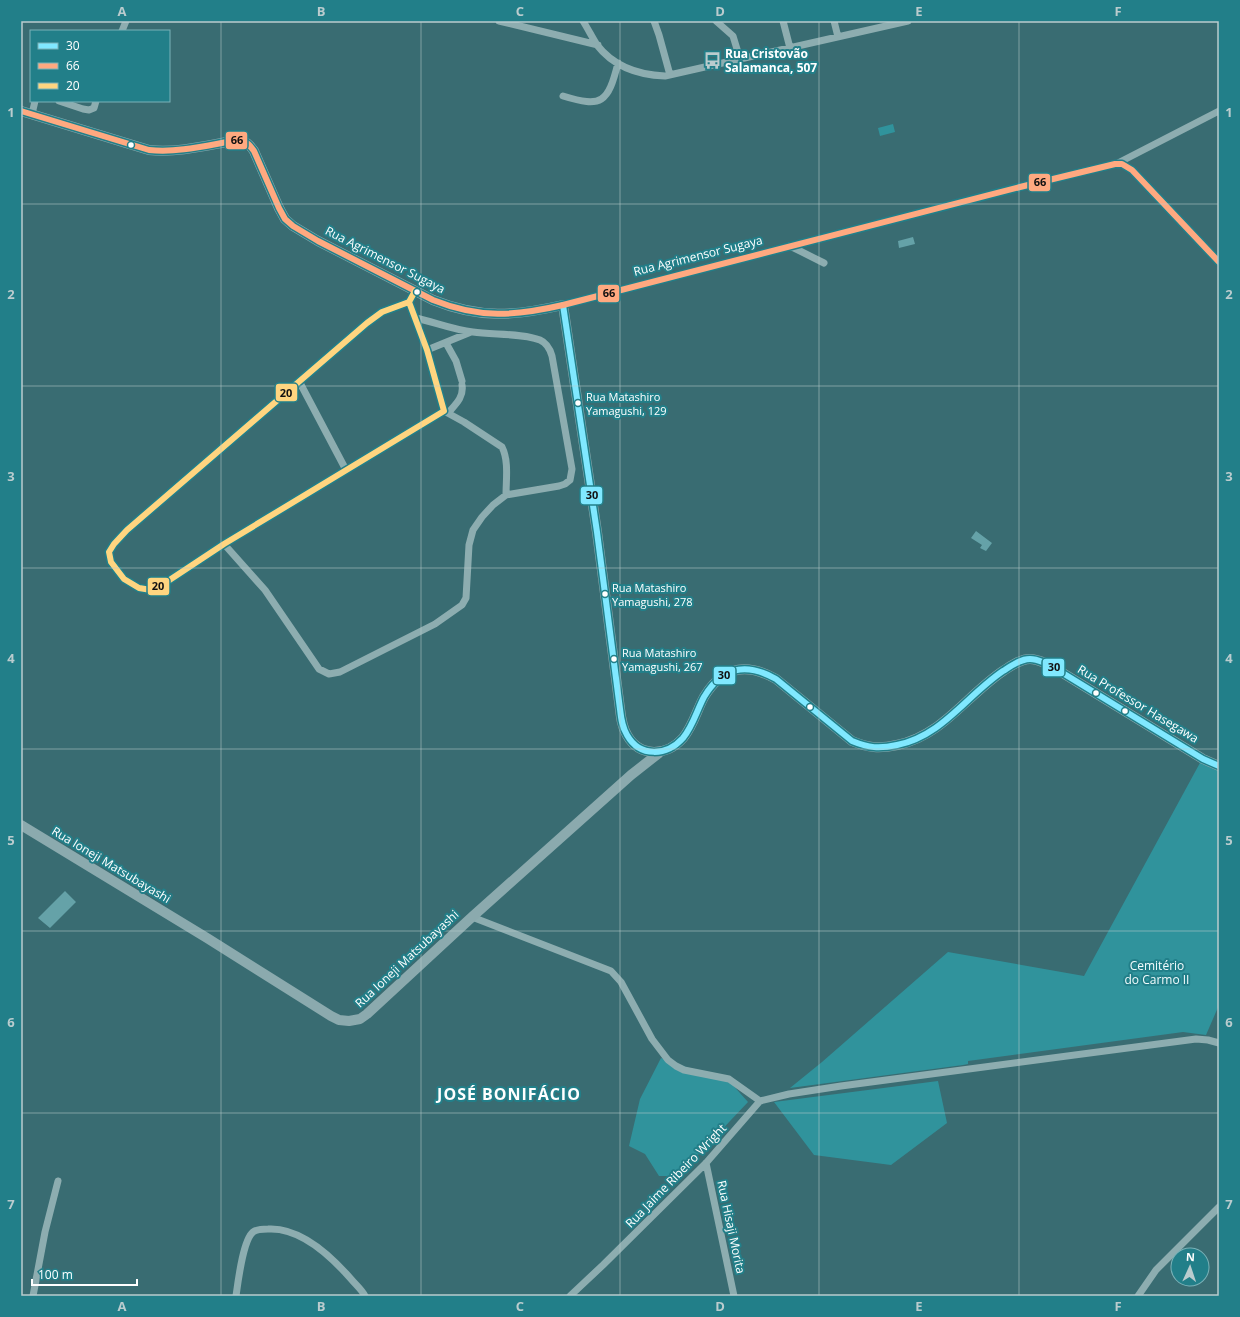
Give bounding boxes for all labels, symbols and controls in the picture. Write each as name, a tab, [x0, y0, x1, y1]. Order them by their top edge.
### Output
text: A	[118, 2, 127, 20]
text: B	[317, 2, 326, 20]
text: C	[516, 2, 524, 20]
text: D	[715, 2, 725, 20]
text: E	[915, 2, 923, 20]
text: F	[1114, 2, 1122, 20]
legend	[30, 30, 170, 102]
text: 30	[66, 37, 80, 54]
place label: Rua Cristovão Salamanca, 507	[725, 45, 817, 76]
bus stop icon: Rua Cristovão Salamanca, 507	[702, 51, 722, 71]
text: 66	[66, 57, 80, 74]
text: 20	[66, 77, 80, 94]
text: 1	[7, 103, 15, 121]
text: 1	[1225, 103, 1233, 121]
line badge: 66	[225, 131, 248, 150]
text: 66	[231, 132, 243, 147]
unlabelled marker	[126, 140, 136, 150]
line badge: 66	[1028, 173, 1051, 192]
text: 66	[1034, 174, 1046, 189]
street label: Rua Agrimensor Sugaya	[322, 222, 448, 297]
street label: Rua Agrimensor Sugaya	[632, 231, 764, 280]
line badge: 66	[597, 284, 620, 303]
text: 2	[7, 285, 15, 303]
text: 66	[603, 285, 615, 300]
text: 2	[1225, 285, 1233, 303]
unlabelled marker	[412, 287, 422, 297]
line badge: 20	[275, 383, 298, 402]
text: 20	[280, 385, 292, 400]
place label: Rua Matashiro Yamagushi, 129	[586, 389, 667, 418]
marker: Rua Matashiro Yamagushi, 129	[573, 398, 583, 408]
text: 3	[7, 467, 15, 485]
text: 3	[1225, 467, 1233, 485]
line badge: 30	[580, 486, 603, 505]
text: 30	[586, 487, 598, 502]
line badge: 20	[147, 577, 170, 596]
text: 20	[152, 578, 164, 593]
place label: Rua Matashiro Yamagushi, 278	[612, 580, 693, 609]
marker: Rua Matashiro Yamagushi, 278	[600, 589, 610, 599]
place label: Rua Matashiro Yamagushi, 267	[622, 645, 703, 674]
text: 4	[7, 649, 15, 667]
text: 4	[1225, 649, 1233, 667]
marker: Rua Matashiro Yamagushi, 267	[609, 654, 619, 664]
line badge: 30	[1042, 658, 1065, 677]
text: 30	[1048, 659, 1060, 674]
street label: Rua Professor Hasegawa	[1075, 661, 1202, 747]
line badge: 30	[713, 666, 736, 685]
text: 30	[718, 667, 730, 682]
unlabelled marker	[1091, 688, 1101, 698]
unlabelled marker	[805, 702, 815, 712]
unlabelled marker	[1120, 706, 1130, 716]
street label: Rua Ioneji Matsubayashi	[49, 822, 174, 907]
text: 5	[7, 831, 15, 849]
text: 5	[1225, 831, 1233, 849]
street label: Rua Ioneji Matsubayashi	[351, 906, 462, 1011]
park label: Cemitério do Carmo II	[1125, 957, 1189, 988]
text: 6	[7, 1013, 15, 1031]
text: 6	[1225, 1013, 1233, 1031]
district label: JOSÉ BONIFÁCIO	[435, 1083, 581, 1105]
street label: Rua Jaime Ribeiro Wright	[621, 1120, 730, 1231]
street label: Rua Hisaji Morita	[713, 1179, 750, 1275]
text: 7	[7, 1195, 15, 1213]
text: 7	[1225, 1195, 1233, 1213]
north arrow	[1170, 1247, 1210, 1287]
text: N	[1186, 1249, 1195, 1264]
scale bar	[32, 1261, 137, 1287]
text: 100 m	[38, 1266, 73, 1283]
text: A	[118, 1297, 127, 1315]
text: B	[317, 1297, 326, 1315]
text: C	[516, 1297, 524, 1315]
text: D	[715, 1297, 725, 1315]
text: E	[915, 1297, 923, 1315]
text: F	[1114, 1297, 1122, 1315]

